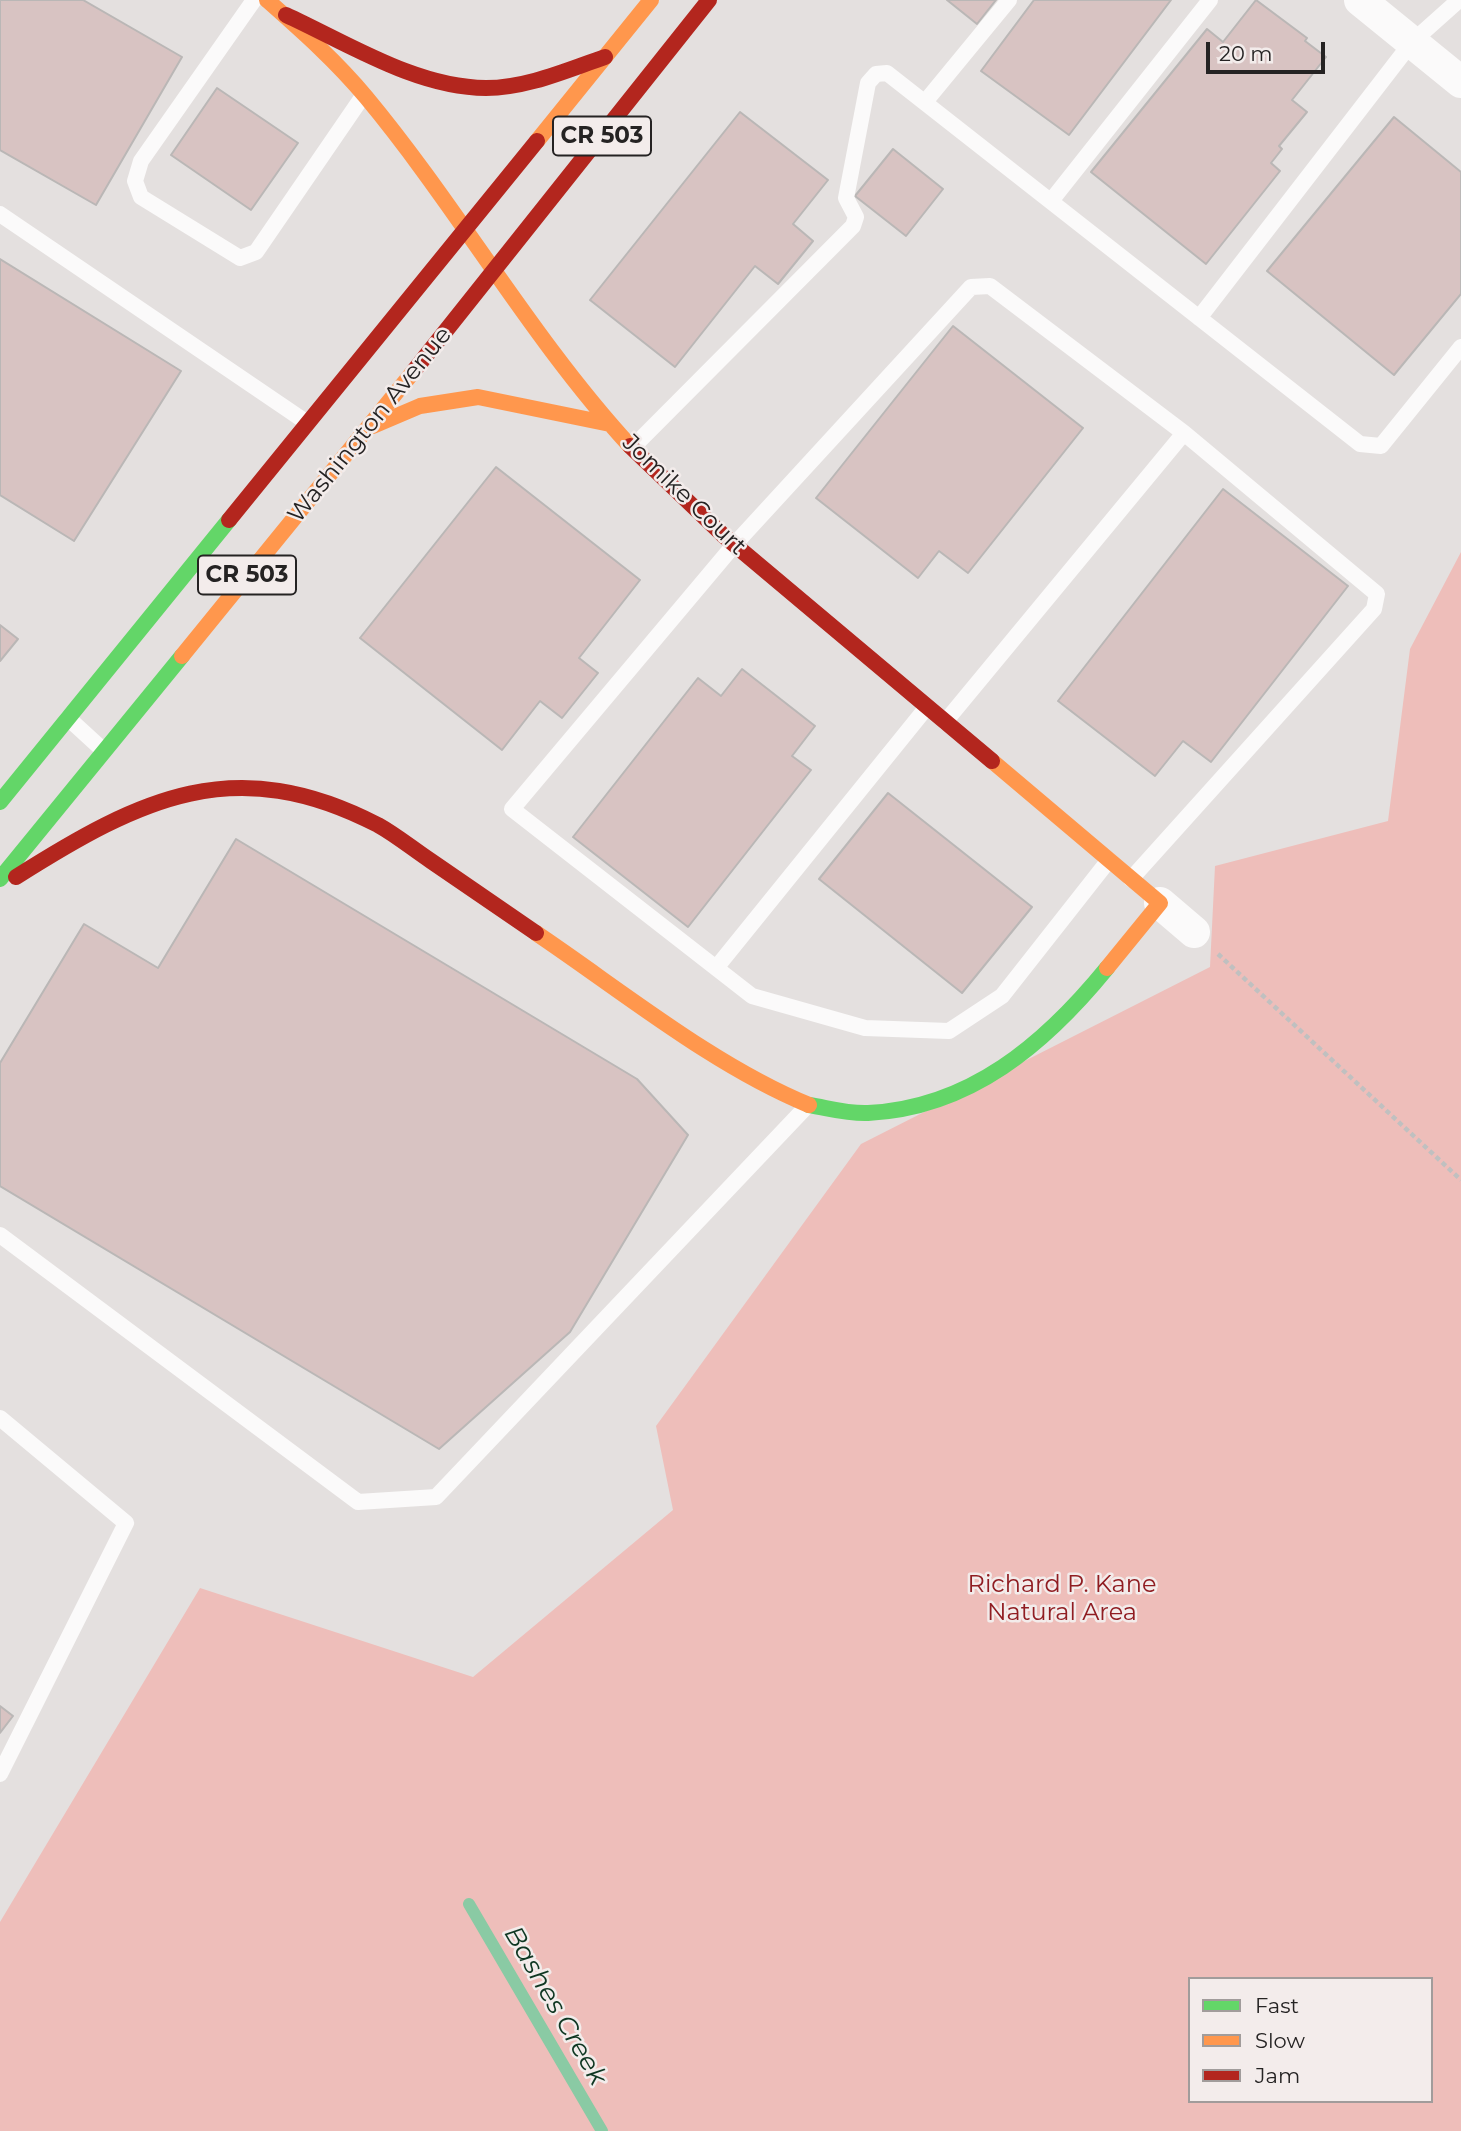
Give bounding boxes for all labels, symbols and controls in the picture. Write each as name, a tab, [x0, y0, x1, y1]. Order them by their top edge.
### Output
scale bar	[1209, 28, 1328, 72]
text: 20 m	[1219, 41, 1273, 66]
road number: CR 503	[553, 116, 651, 155]
street label: Washington Avenue	[282, 321, 458, 529]
street label: Jomike Court	[616, 429, 752, 561]
road number: CR 503	[198, 555, 296, 594]
park label: Richard P. Kane Natural Area	[968, 1571, 1156, 1627]
water label: Bashes Creek	[497, 1921, 613, 2091]
legend	[1188, 1977, 1433, 2103]
text: Fast	[1255, 1993, 1299, 2018]
text: Slow	[1255, 2028, 1305, 2053]
text: Jam	[1255, 2063, 1300, 2088]

